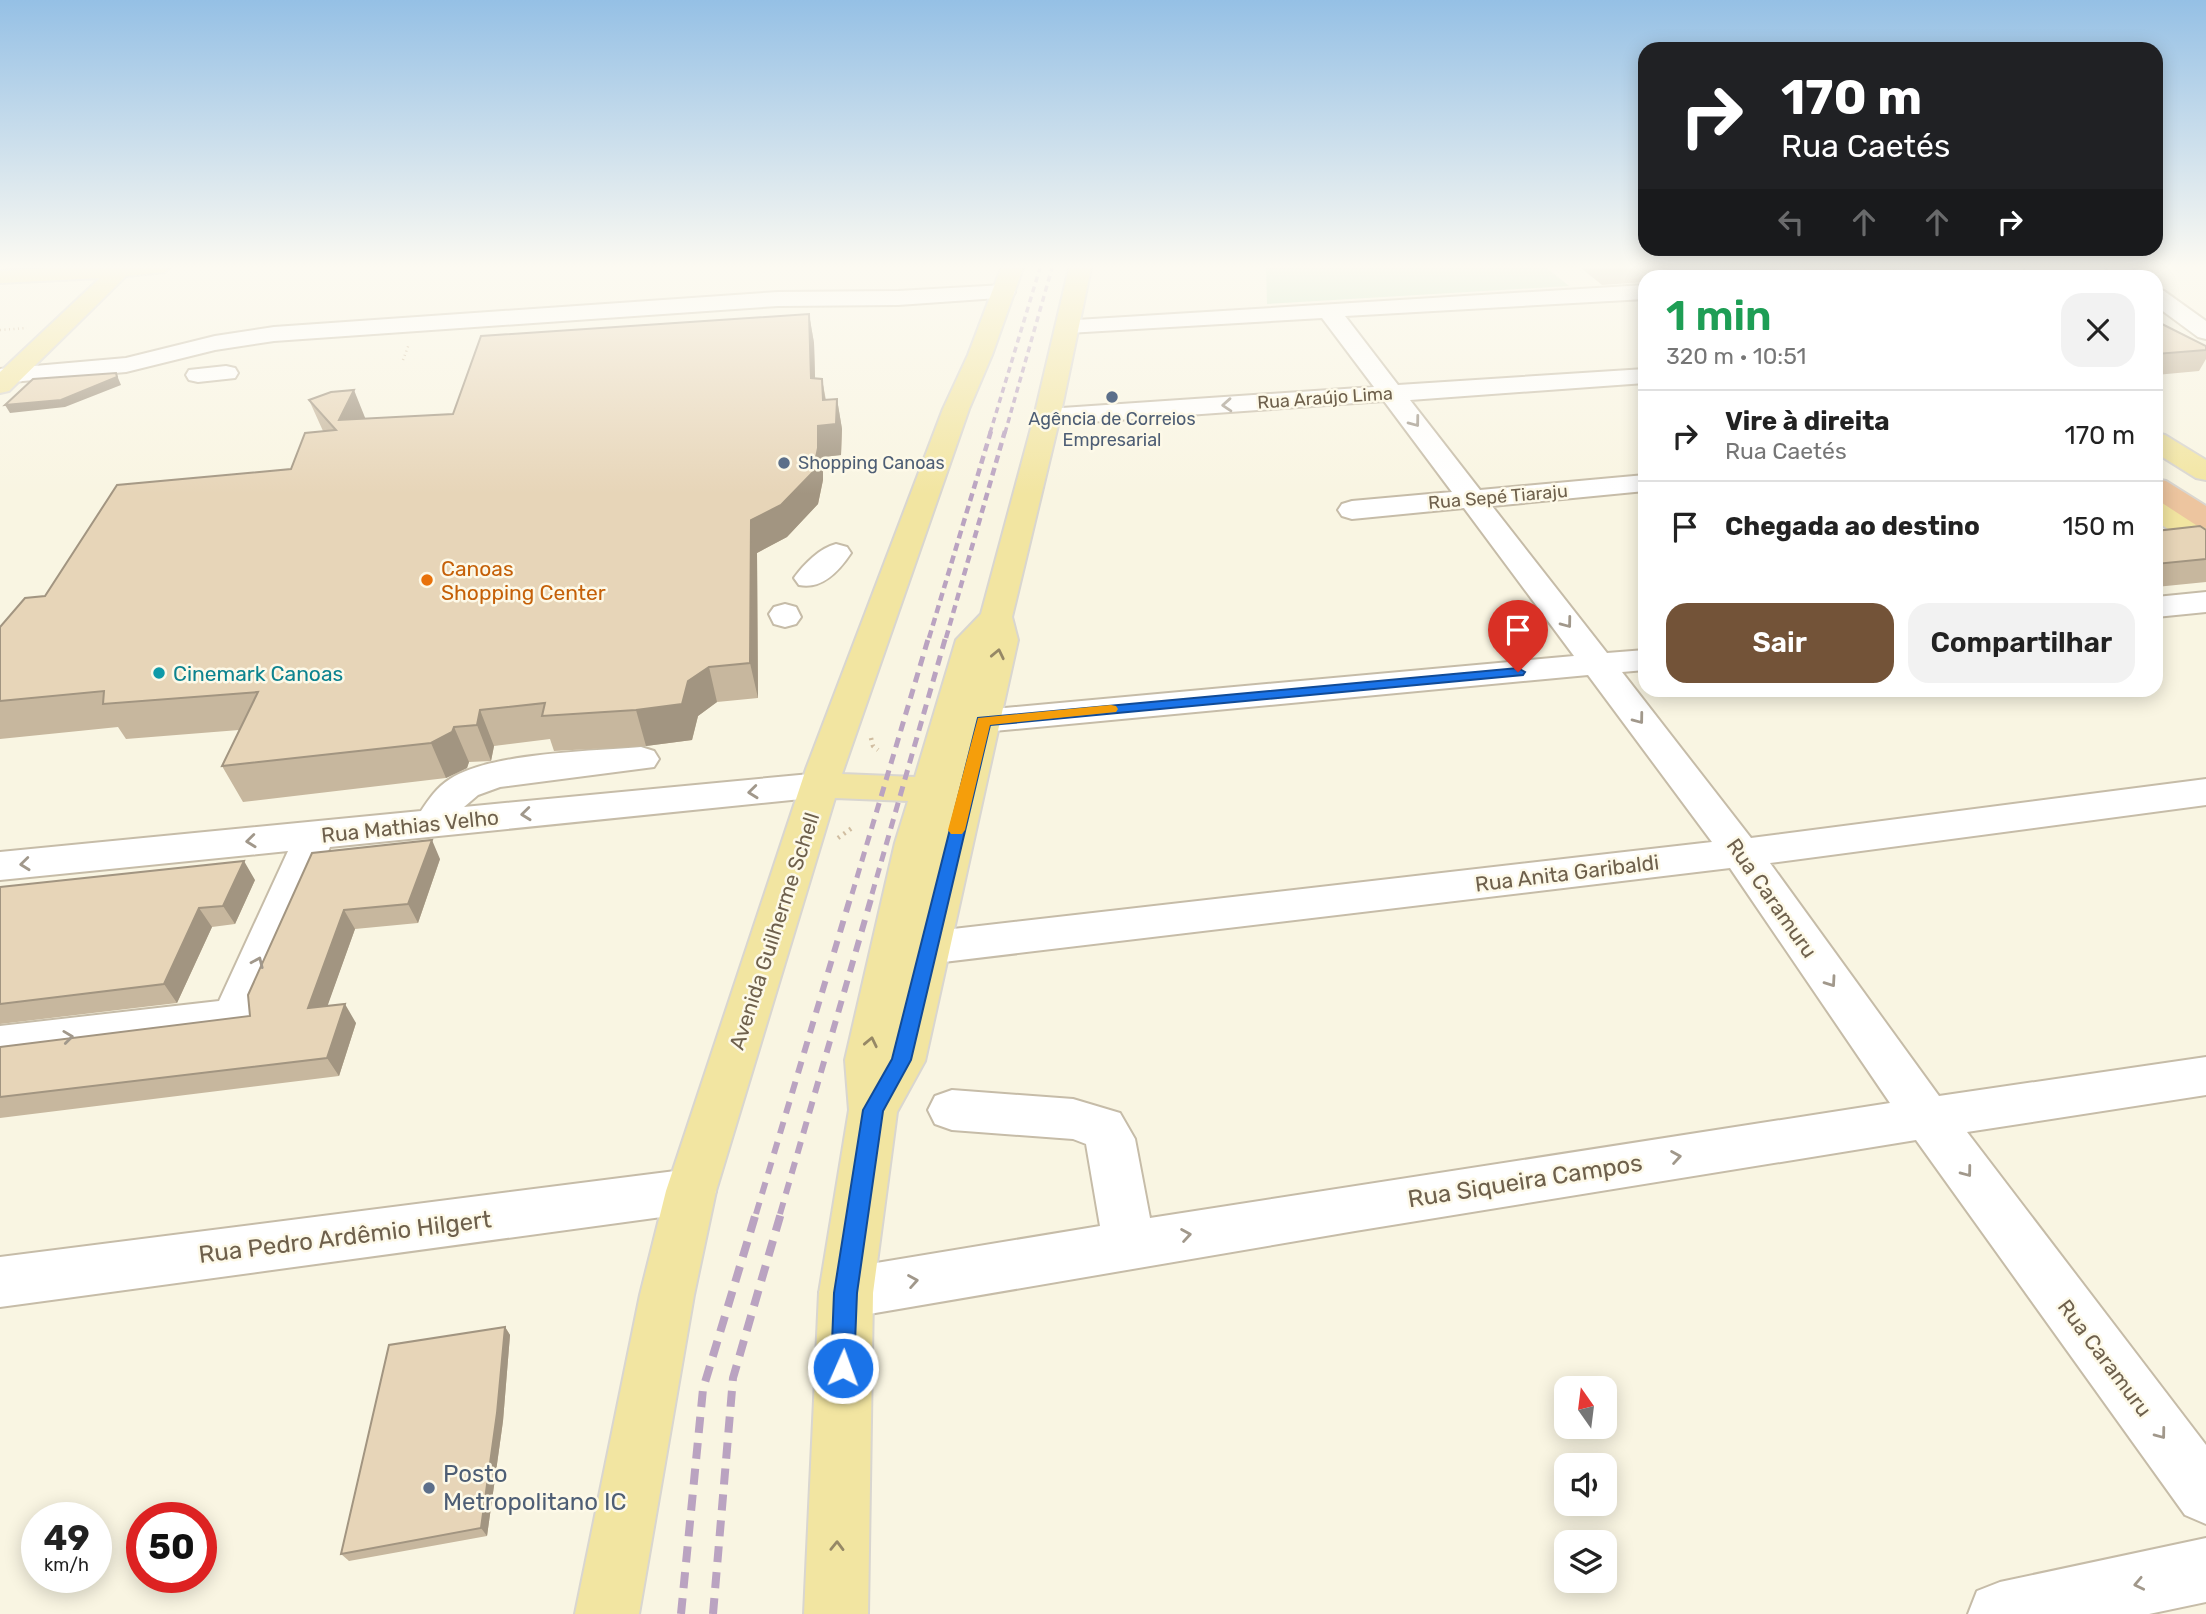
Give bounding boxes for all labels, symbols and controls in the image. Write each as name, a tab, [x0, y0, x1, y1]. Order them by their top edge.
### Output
text: 170 m	[1781, 68, 1922, 126]
icon: right	[1666, 70, 1757, 161]
text: Rua Caetés	[1781, 127, 1950, 165]
icon: left	[1772, 203, 1810, 241]
icon: ahead	[1845, 203, 1883, 241]
icon: ahead	[1918, 203, 1956, 241]
icon: right	[1991, 203, 2029, 241]
text: 1 min	[1666, 291, 1772, 341]
button: close	[2061, 293, 2135, 367]
text: 320 m · 10:51	[1666, 342, 1806, 370]
street label: Rua Araújo Lima	[1256, 382, 1394, 414]
marker: Agência de Correios Empresarial	[1104, 389, 1120, 405]
one-way arrow	[1221, 397, 1232, 412]
text: Vire à direita	[1725, 406, 1890, 437]
place label: Agência de Correios Empresarial	[1028, 408, 1196, 451]
one-way arrow	[1406, 415, 1419, 427]
icon: right	[1666, 417, 1704, 455]
text: 170 m	[2065, 420, 2135, 451]
text: Rua Caetés	[1725, 437, 1847, 465]
place label: Shopping Canoas	[798, 452, 945, 474]
marker: Shopping Canoas	[776, 455, 792, 471]
street label: Rua Sepé Tiaraju	[1427, 480, 1569, 514]
icon: arrive	[1666, 508, 1704, 546]
text: Chegada ao destino	[1725, 511, 1980, 542]
text: 150 m	[2062, 511, 2135, 542]
place label: Canoas Shopping Center	[441, 556, 606, 605]
marker: Canoas Shopping Center	[419, 572, 435, 588]
pin	[1488, 600, 1548, 672]
button: Sair	[1666, 603, 1894, 683]
button: Compartilhar	[1908, 603, 2135, 683]
icon: arrive	[1499, 611, 1537, 649]
one-way arrow	[1558, 616, 1571, 628]
one-way arrow	[989, 648, 1004, 660]
place label: Cinemark Canoas	[173, 661, 343, 686]
marker: Cinemark Canoas	[151, 665, 167, 681]
one-way arrow	[1631, 711, 1644, 724]
one-way arrow	[747, 784, 758, 799]
street label: Rua Mathias Velho	[320, 804, 500, 848]
one-way arrow	[520, 806, 531, 821]
street label: Avenida Guilherme Schell	[724, 809, 824, 1053]
one-way arrow	[245, 833, 256, 848]
street label: Rua Caramuru	[1722, 833, 1822, 963]
street label: Rua Anita Garibaldi	[1474, 849, 1660, 897]
one-way arrow	[19, 856, 30, 871]
one-way arrow	[250, 957, 264, 969]
one-way arrow	[1823, 974, 1835, 987]
one-way arrow	[62, 1029, 74, 1044]
one-way arrow	[863, 1036, 878, 1048]
street label: Rua Siqueira Campos	[1406, 1149, 1644, 1213]
one-way arrow	[1671, 1150, 1682, 1165]
one-way arrow	[1959, 1164, 1972, 1177]
street label: Rua Pedro Ardêmio Hilgert	[197, 1205, 493, 1269]
one-way arrow	[1180, 1228, 1192, 1243]
one-way arrow	[907, 1274, 919, 1289]
street label: Rua Caramuru	[2053, 1295, 2157, 1421]
position arrow	[806, 1331, 880, 1405]
north arrow	[1554, 1376, 1617, 1438]
map controls	[1554, 1376, 1617, 1593]
one-way arrow	[2153, 1426, 2165, 1439]
button: sound	[1554, 1453, 1617, 1516]
place label: Posto Metropolitano IC	[443, 1460, 627, 1516]
marker: Posto Metropolitano IC	[421, 1480, 437, 1496]
speed limit sign: 50	[126, 1502, 217, 1593]
text: 49	[43, 1517, 90, 1559]
button: layers	[1554, 1530, 1617, 1593]
one-way arrow	[829, 1540, 845, 1551]
text: km/h	[44, 1554, 89, 1576]
one-way arrow	[2133, 1576, 2145, 1591]

